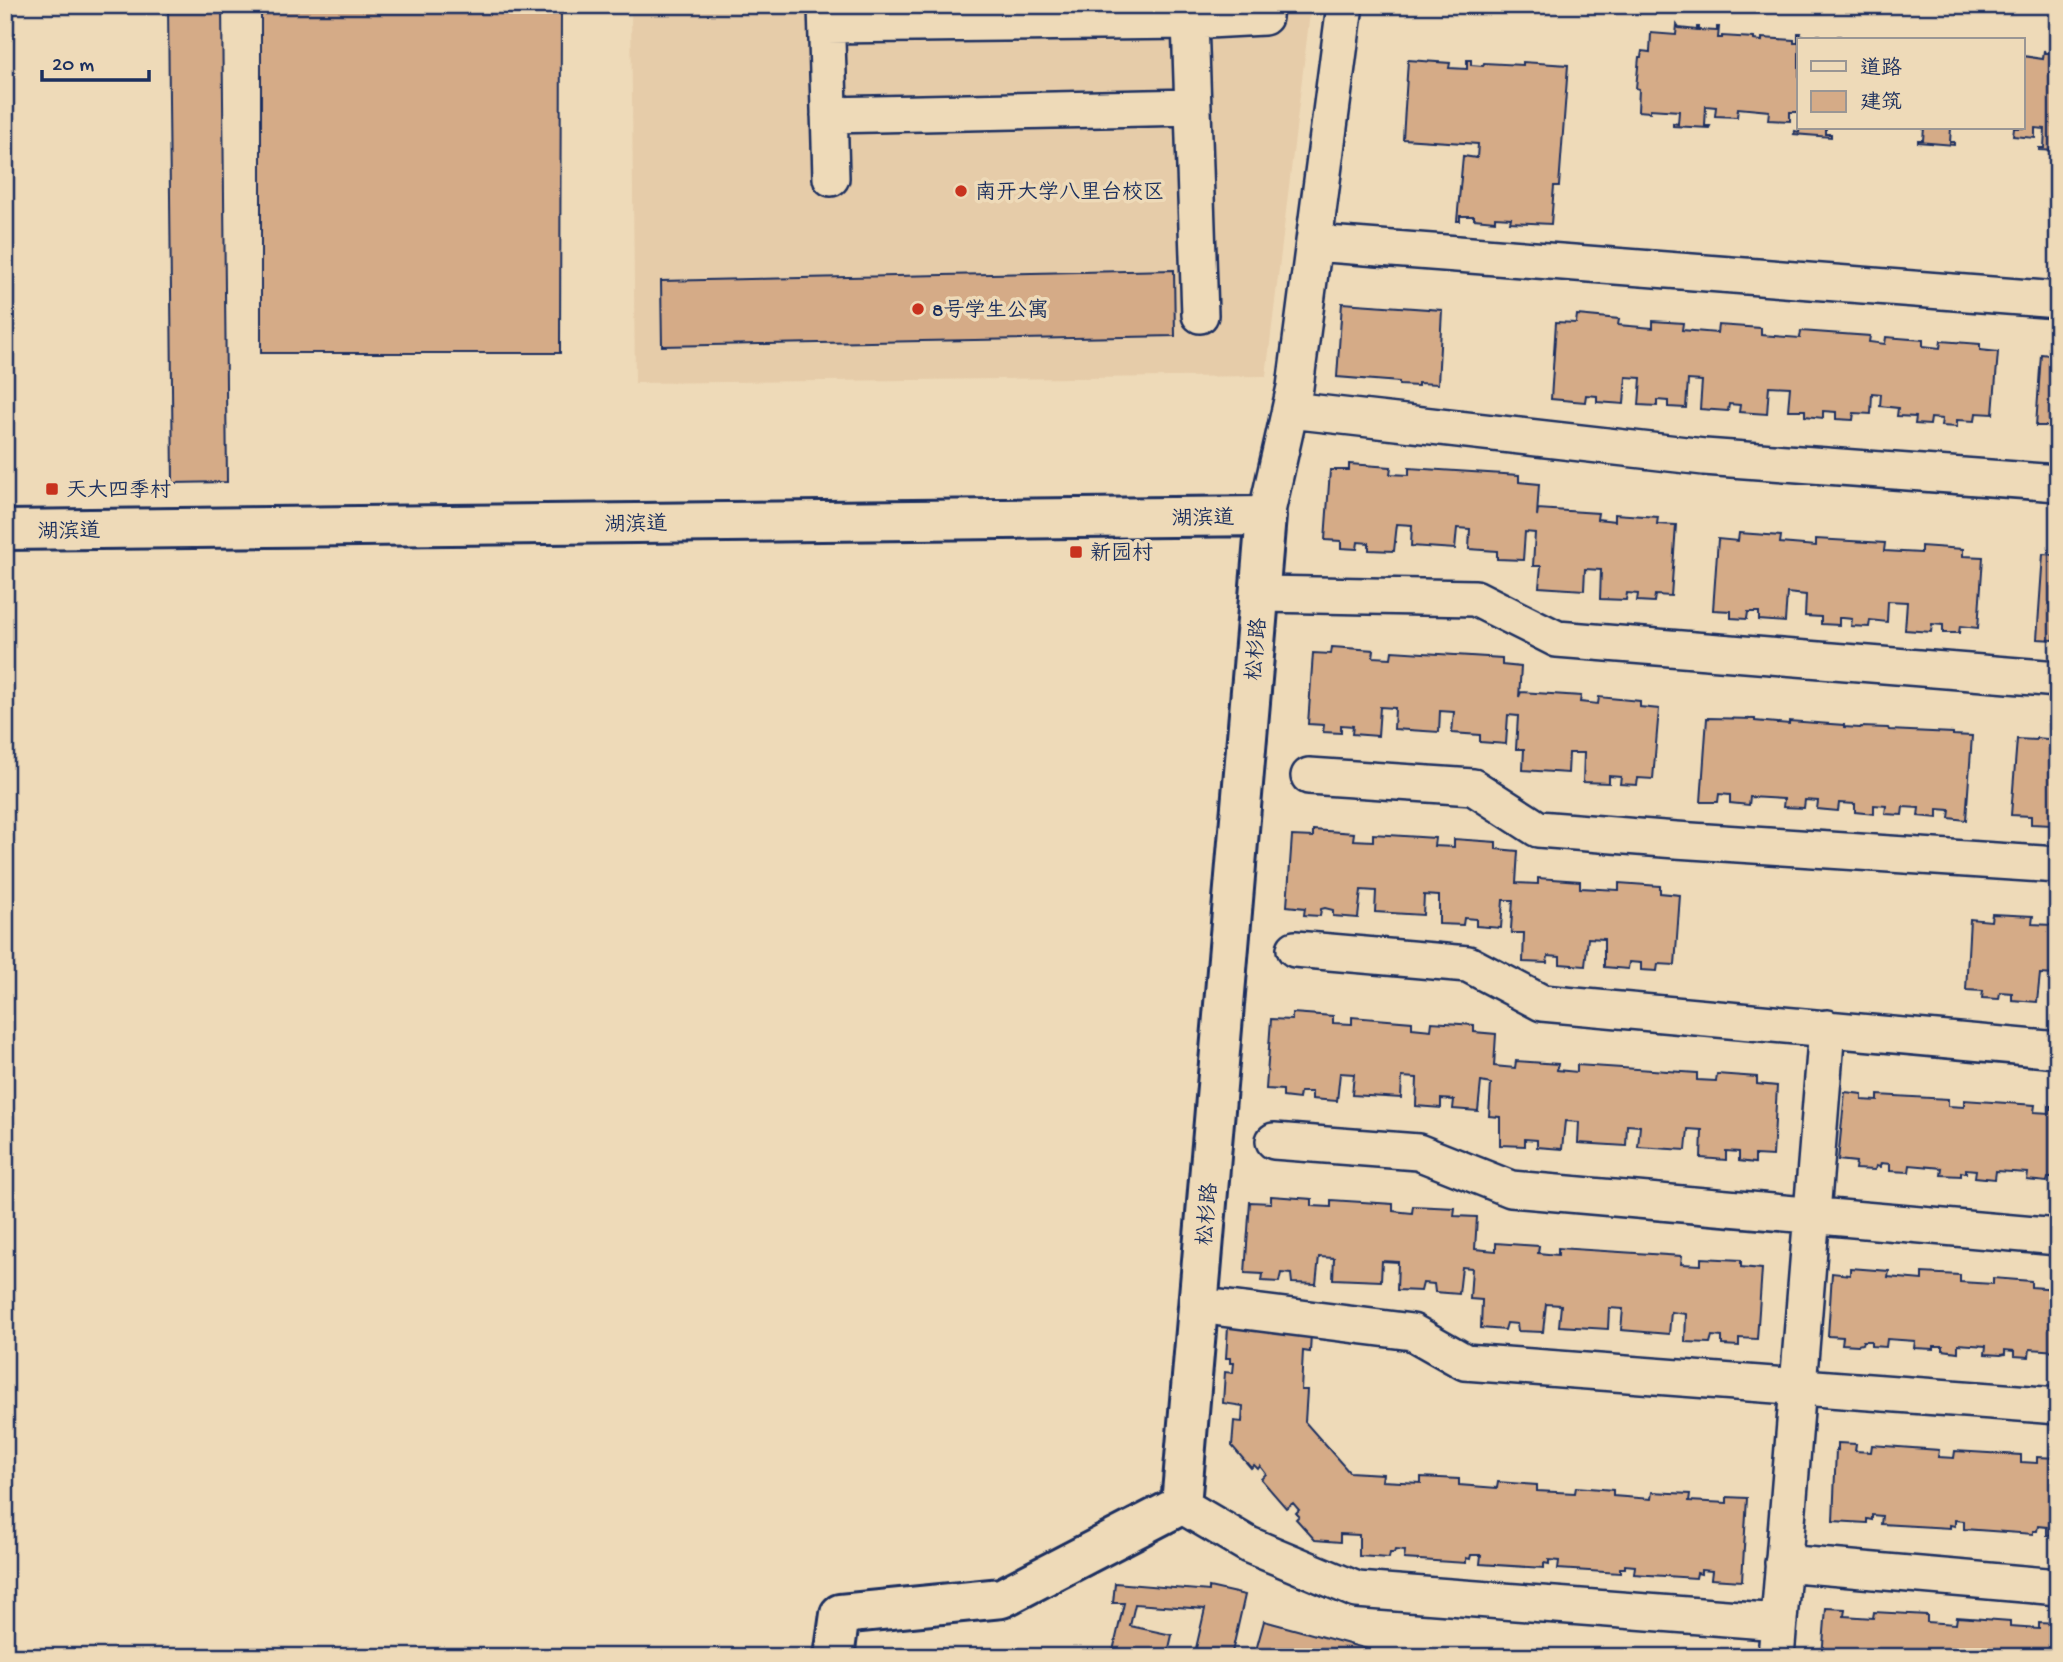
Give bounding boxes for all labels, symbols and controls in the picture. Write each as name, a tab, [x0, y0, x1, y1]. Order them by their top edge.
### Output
scale bar	[42, 38, 149, 82]
legend	[1797, 38, 2024, 130]
text: 20 m	[52, 54, 94, 79]
text: 道路	[1860, 56, 1902, 83]
text: 建筑	[1860, 91, 1902, 117]
place label: 南开大学八里台校区	[975, 180, 1164, 207]
marker: 南开大学八里台校区	[953, 183, 969, 199]
place label: 8号学生公寓	[932, 298, 1049, 325]
marker: 8号学生公寓	[910, 301, 926, 317]
place label: 天大四季村	[66, 479, 171, 505]
marker: 天大四季村	[44, 481, 60, 497]
street label: 湖滨道	[1171, 505, 1235, 534]
street label: 湖滨道	[604, 511, 668, 540]
street label: 湖滨道	[37, 518, 101, 547]
place label: 新园村	[1090, 542, 1153, 568]
marker: 新园村	[1068, 544, 1084, 560]
street label: 松杉路	[1241, 617, 1274, 682]
street label: 松杉路	[1192, 1182, 1225, 1247]

